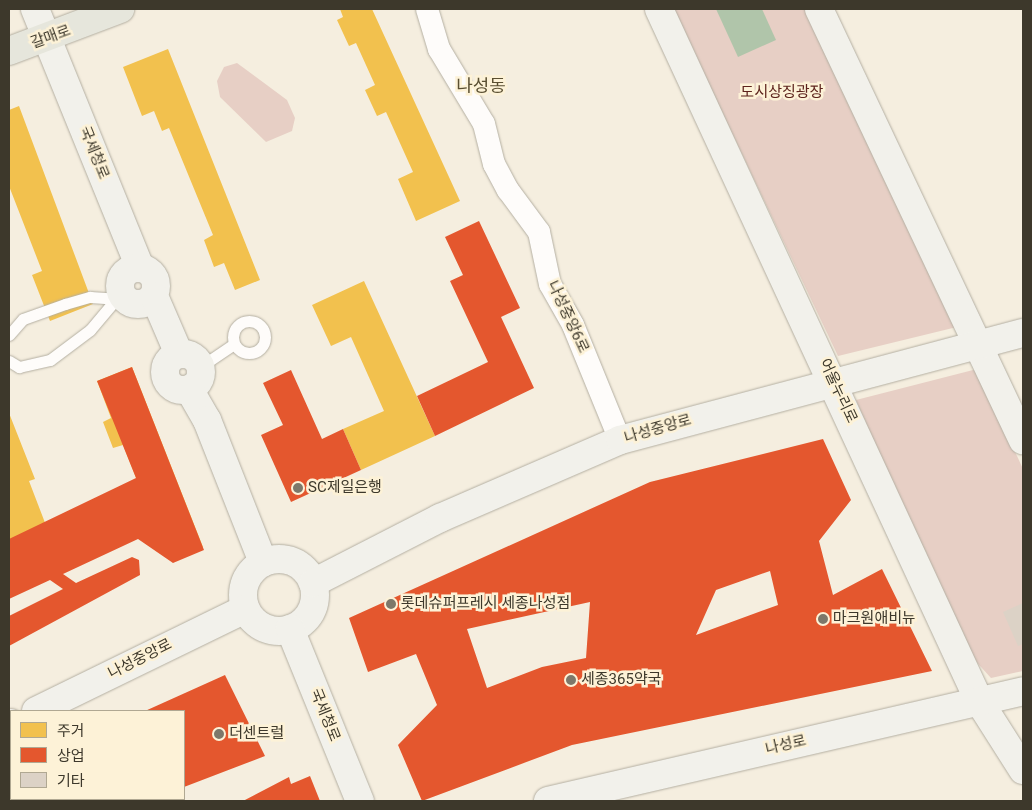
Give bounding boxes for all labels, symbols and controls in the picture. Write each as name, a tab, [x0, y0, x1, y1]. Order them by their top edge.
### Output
street label: 갈매로	[28, 21, 74, 53]
district label: 나성동	[456, 75, 506, 97]
park label: 도시상징광장	[741, 84, 823, 102]
street label: 국세청로	[75, 124, 113, 182]
street label: 나성중앙6로	[543, 278, 593, 356]
street label: 어울누리로	[815, 356, 861, 426]
street label: 나성중앙로	[622, 411, 694, 447]
place label: SC제일은행	[308, 479, 382, 497]
marker: SC제일은행	[292, 482, 304, 494]
place label: 롯데슈퍼프레시 세종나성점	[401, 595, 570, 613]
marker: 롯데슈퍼프레시 세종나성점	[385, 598, 397, 610]
place label: 마크원애비뉴	[833, 610, 916, 628]
marker: 마크원애비뉴	[817, 613, 829, 625]
street label: 나성중앙로	[105, 635, 175, 683]
place label: 세종365약국	[581, 671, 661, 689]
marker: 세종365약국	[565, 674, 577, 686]
street label: 국세청로	[306, 686, 344, 744]
legend	[10, 710, 185, 800]
text: 주거	[57, 722, 85, 740]
place label: 더센트럴	[229, 725, 284, 743]
marker: 더센트럴	[213, 728, 225, 740]
street label: 나성로	[764, 732, 808, 758]
text: 상업	[57, 747, 85, 765]
text: 기타	[57, 772, 85, 790]

